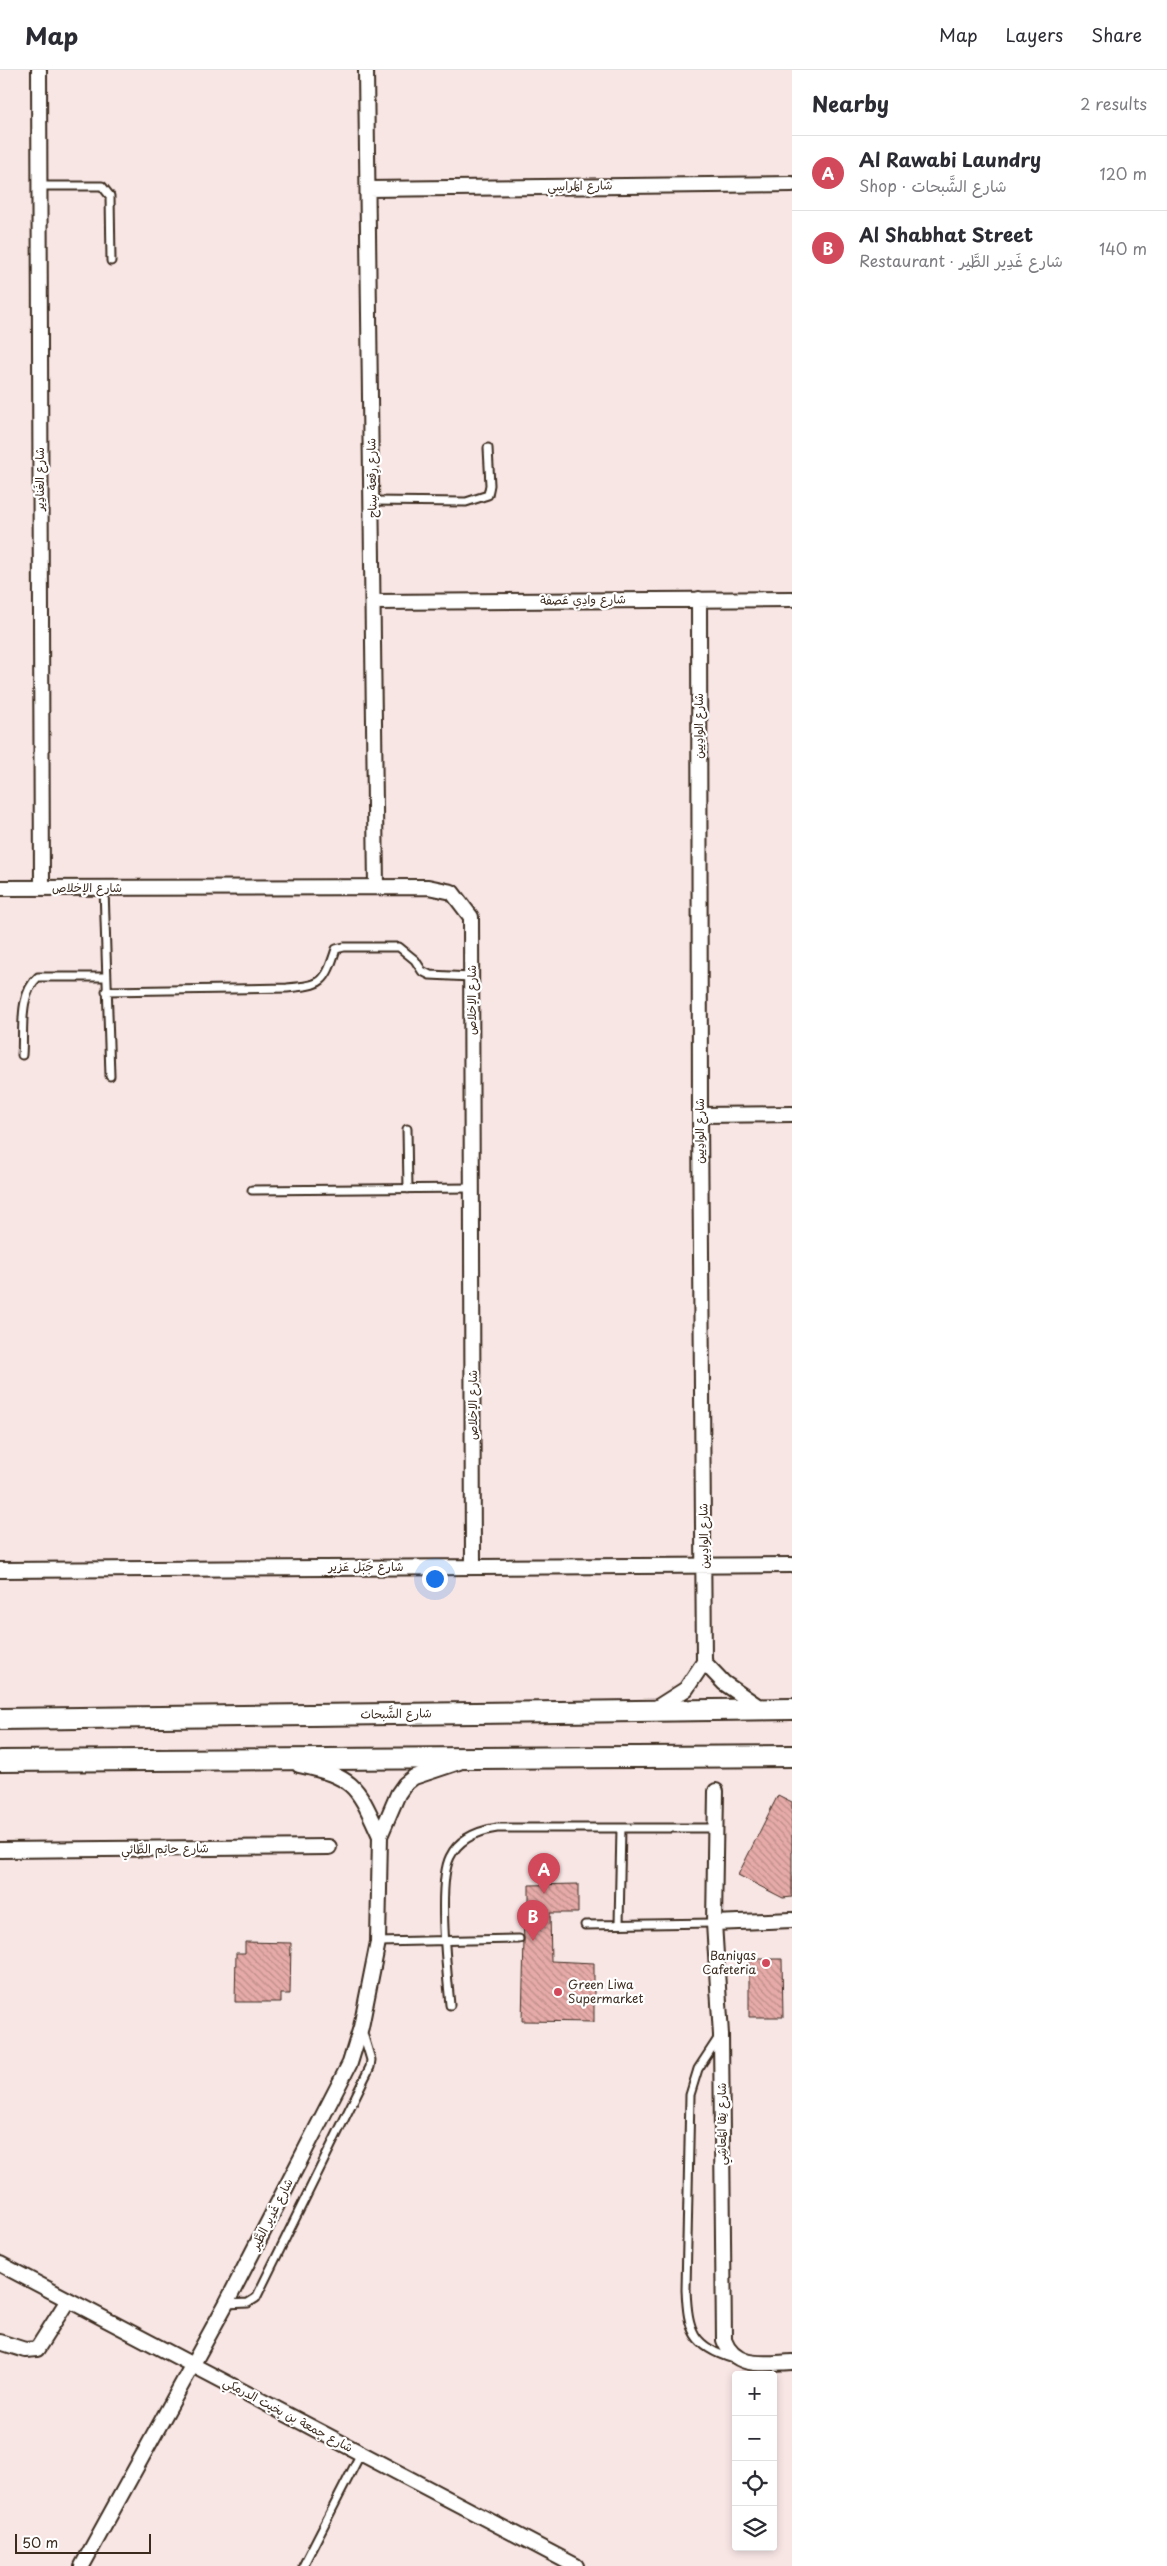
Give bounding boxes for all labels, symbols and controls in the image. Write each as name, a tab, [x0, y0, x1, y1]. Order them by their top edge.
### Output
text: Map	[25, 17, 78, 53]
text: Map	[939, 21, 978, 48]
text: Layers	[1006, 21, 1063, 48]
text: Share	[1091, 21, 1142, 48]
text: Nearby	[812, 87, 889, 119]
text: 2 results	[1080, 91, 1147, 115]
text: Al Rawabi Laundry	[859, 145, 1041, 173]
text: A	[822, 161, 834, 185]
text: 120 m	[1100, 161, 1147, 185]
text: Shop · شارع الشَّبحات	[859, 173, 1007, 197]
street label: شارع المَراسِي	[547, 175, 613, 198]
text: Al Shabhat Street	[859, 220, 1033, 248]
text: B	[823, 236, 833, 260]
text: 140 m	[1099, 236, 1147, 260]
text: Restaurant · شارع غَدِير الطَّير	[859, 248, 1063, 272]
street label: شارع رِقعة سِناح	[361, 438, 382, 518]
street label: شارع الغَنادِير	[30, 447, 49, 512]
street label: شارع وادِي عَصفة	[540, 589, 626, 610]
street label: شارع الوادِيين	[689, 693, 708, 759]
street label: شارع الإخلاص	[52, 878, 122, 897]
street label: شارع الإخلاص	[462, 965, 481, 1035]
street label: شارع الوادِيين	[690, 1098, 709, 1164]
street label: شارع الإخلاص	[463, 1370, 482, 1440]
street label: شارع الوادِيين	[693, 1503, 714, 1569]
street label: شارع جَبَل عَزير	[328, 1557, 403, 1576]
your location	[422, 1566, 448, 1592]
street label: شارع الشَّبحات	[360, 1703, 432, 1724]
street label: شارع حاتِم الطَّائي	[121, 1838, 209, 1861]
pin: A	[528, 1853, 560, 1894]
pin: B	[517, 1900, 549, 1941]
place label: Baniyas Cafeteria	[702, 1946, 757, 1978]
marker: Baniyas Cafeteria	[760, 1957, 772, 1969]
place label: Green Liwa Supermarket	[568, 1975, 643, 2007]
marker: Green Liwa Supermarket	[552, 1986, 564, 1998]
street label: شارع نِقا المَعاشِي	[712, 2083, 733, 2165]
street label: شارع غَدِير الطَّير	[245, 2175, 298, 2254]
map controls	[732, 2371, 777, 2551]
button: +	[732, 2371, 777, 2416]
street label: شارع جمعة بن بخيت الدرمكي	[219, 2372, 356, 2459]
button: −	[732, 2416, 777, 2461]
button: locate	[732, 2461, 777, 2506]
button: layers	[732, 2506, 777, 2551]
scale bar	[15, 2531, 151, 2554]
text: 50 m	[22, 2532, 58, 2553]

